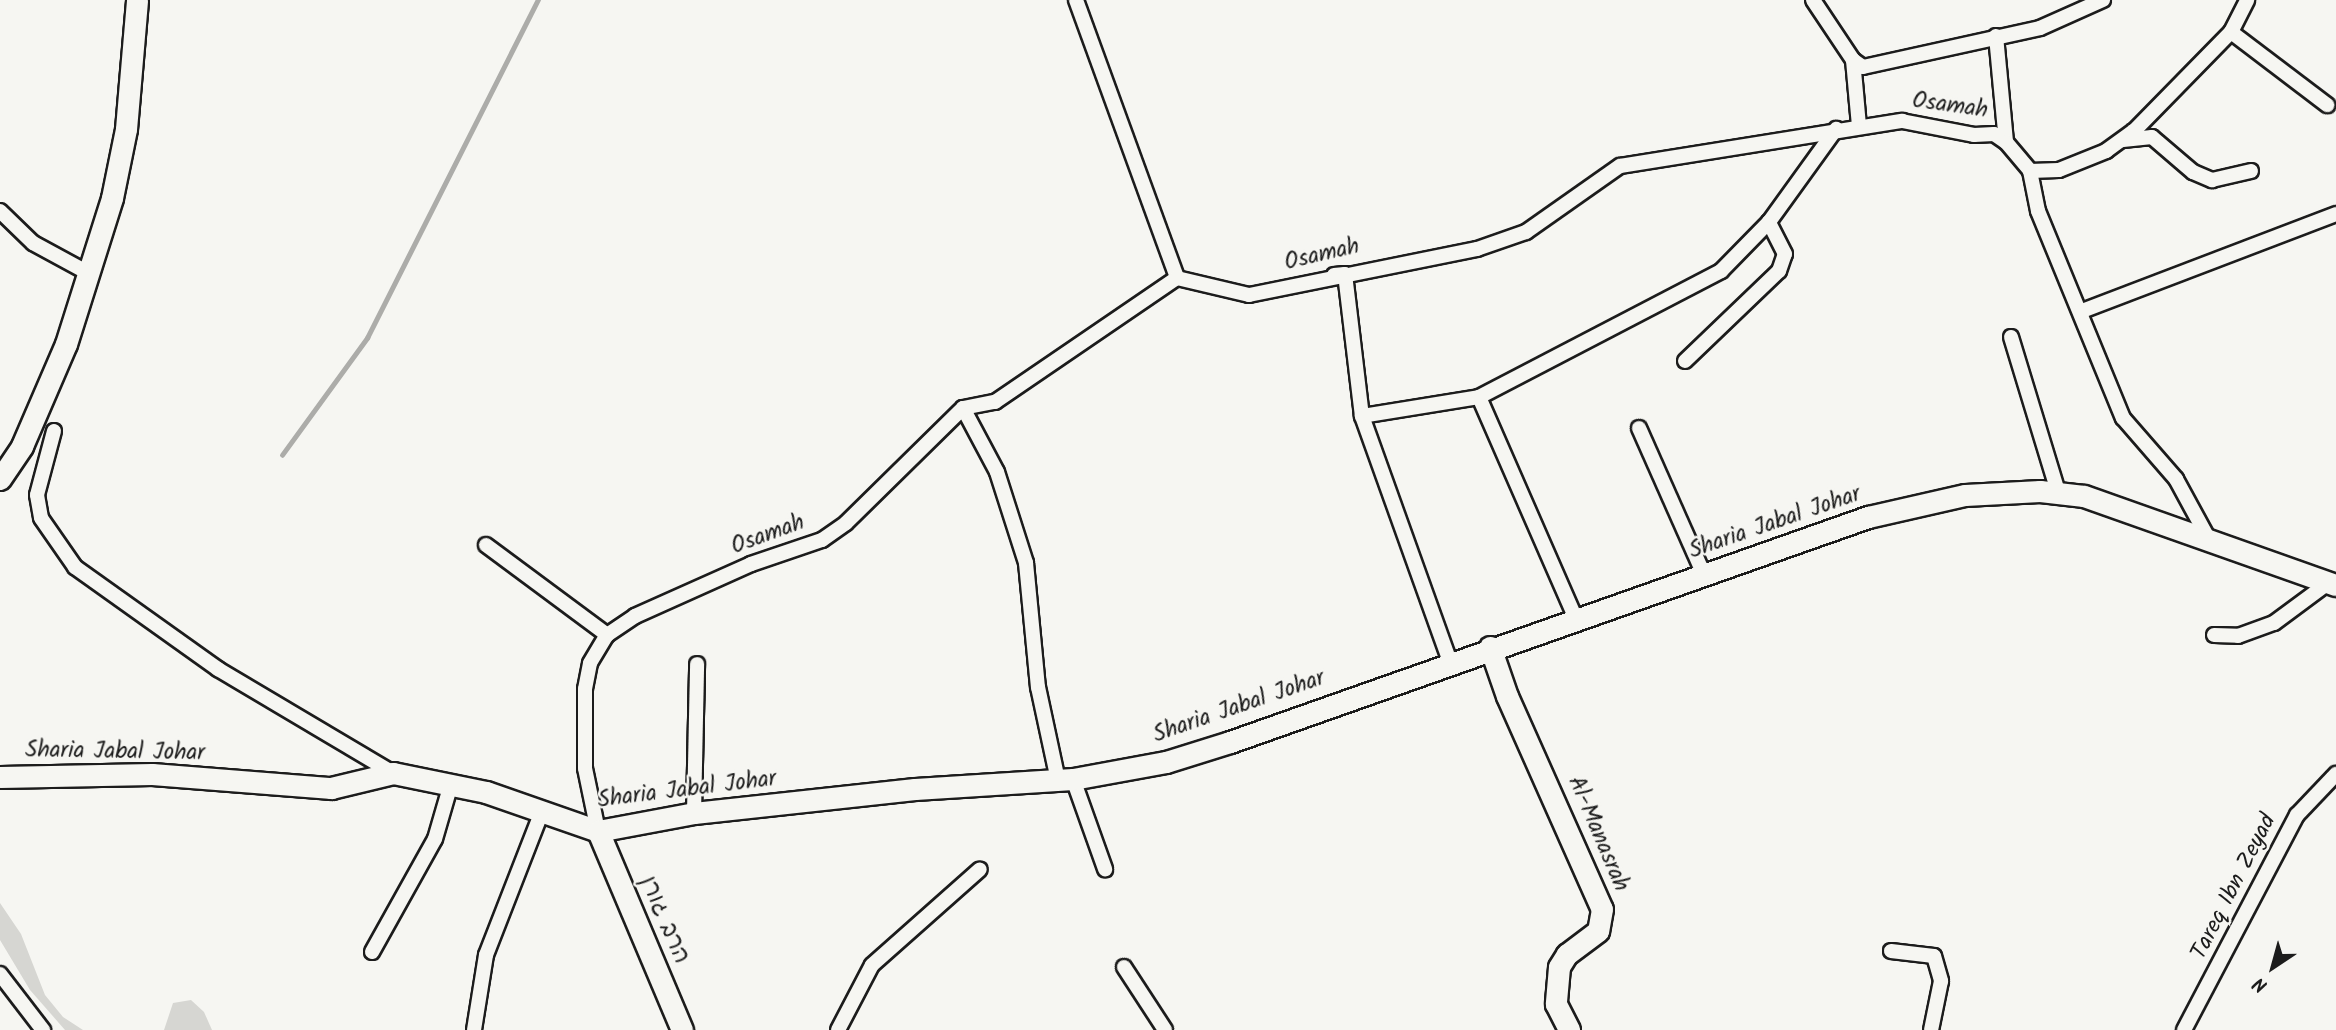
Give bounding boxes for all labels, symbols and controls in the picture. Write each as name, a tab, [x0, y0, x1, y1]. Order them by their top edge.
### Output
street label: Osamah	[1910, 87, 1990, 125]
street label: Osamah	[1282, 233, 1362, 277]
street label: Sharia Jabal Johar	[1686, 481, 1864, 565]
street label: Osamah	[728, 509, 808, 561]
street label: Sharia Jabal Johar	[1150, 665, 1328, 749]
street label: Sharia Jabal Johar	[25, 737, 205, 767]
street label: Sharia Jabal Johar	[596, 765, 778, 815]
street label: Al-Manasrah	[1561, 772, 1635, 896]
street label: Tareq Ibn Zeyad	[2185, 810, 2283, 964]
street label: הרב גורן	[633, 872, 695, 968]
north arrow	[2238, 932, 2308, 1002]
text: N	[2247, 968, 2274, 1000]

